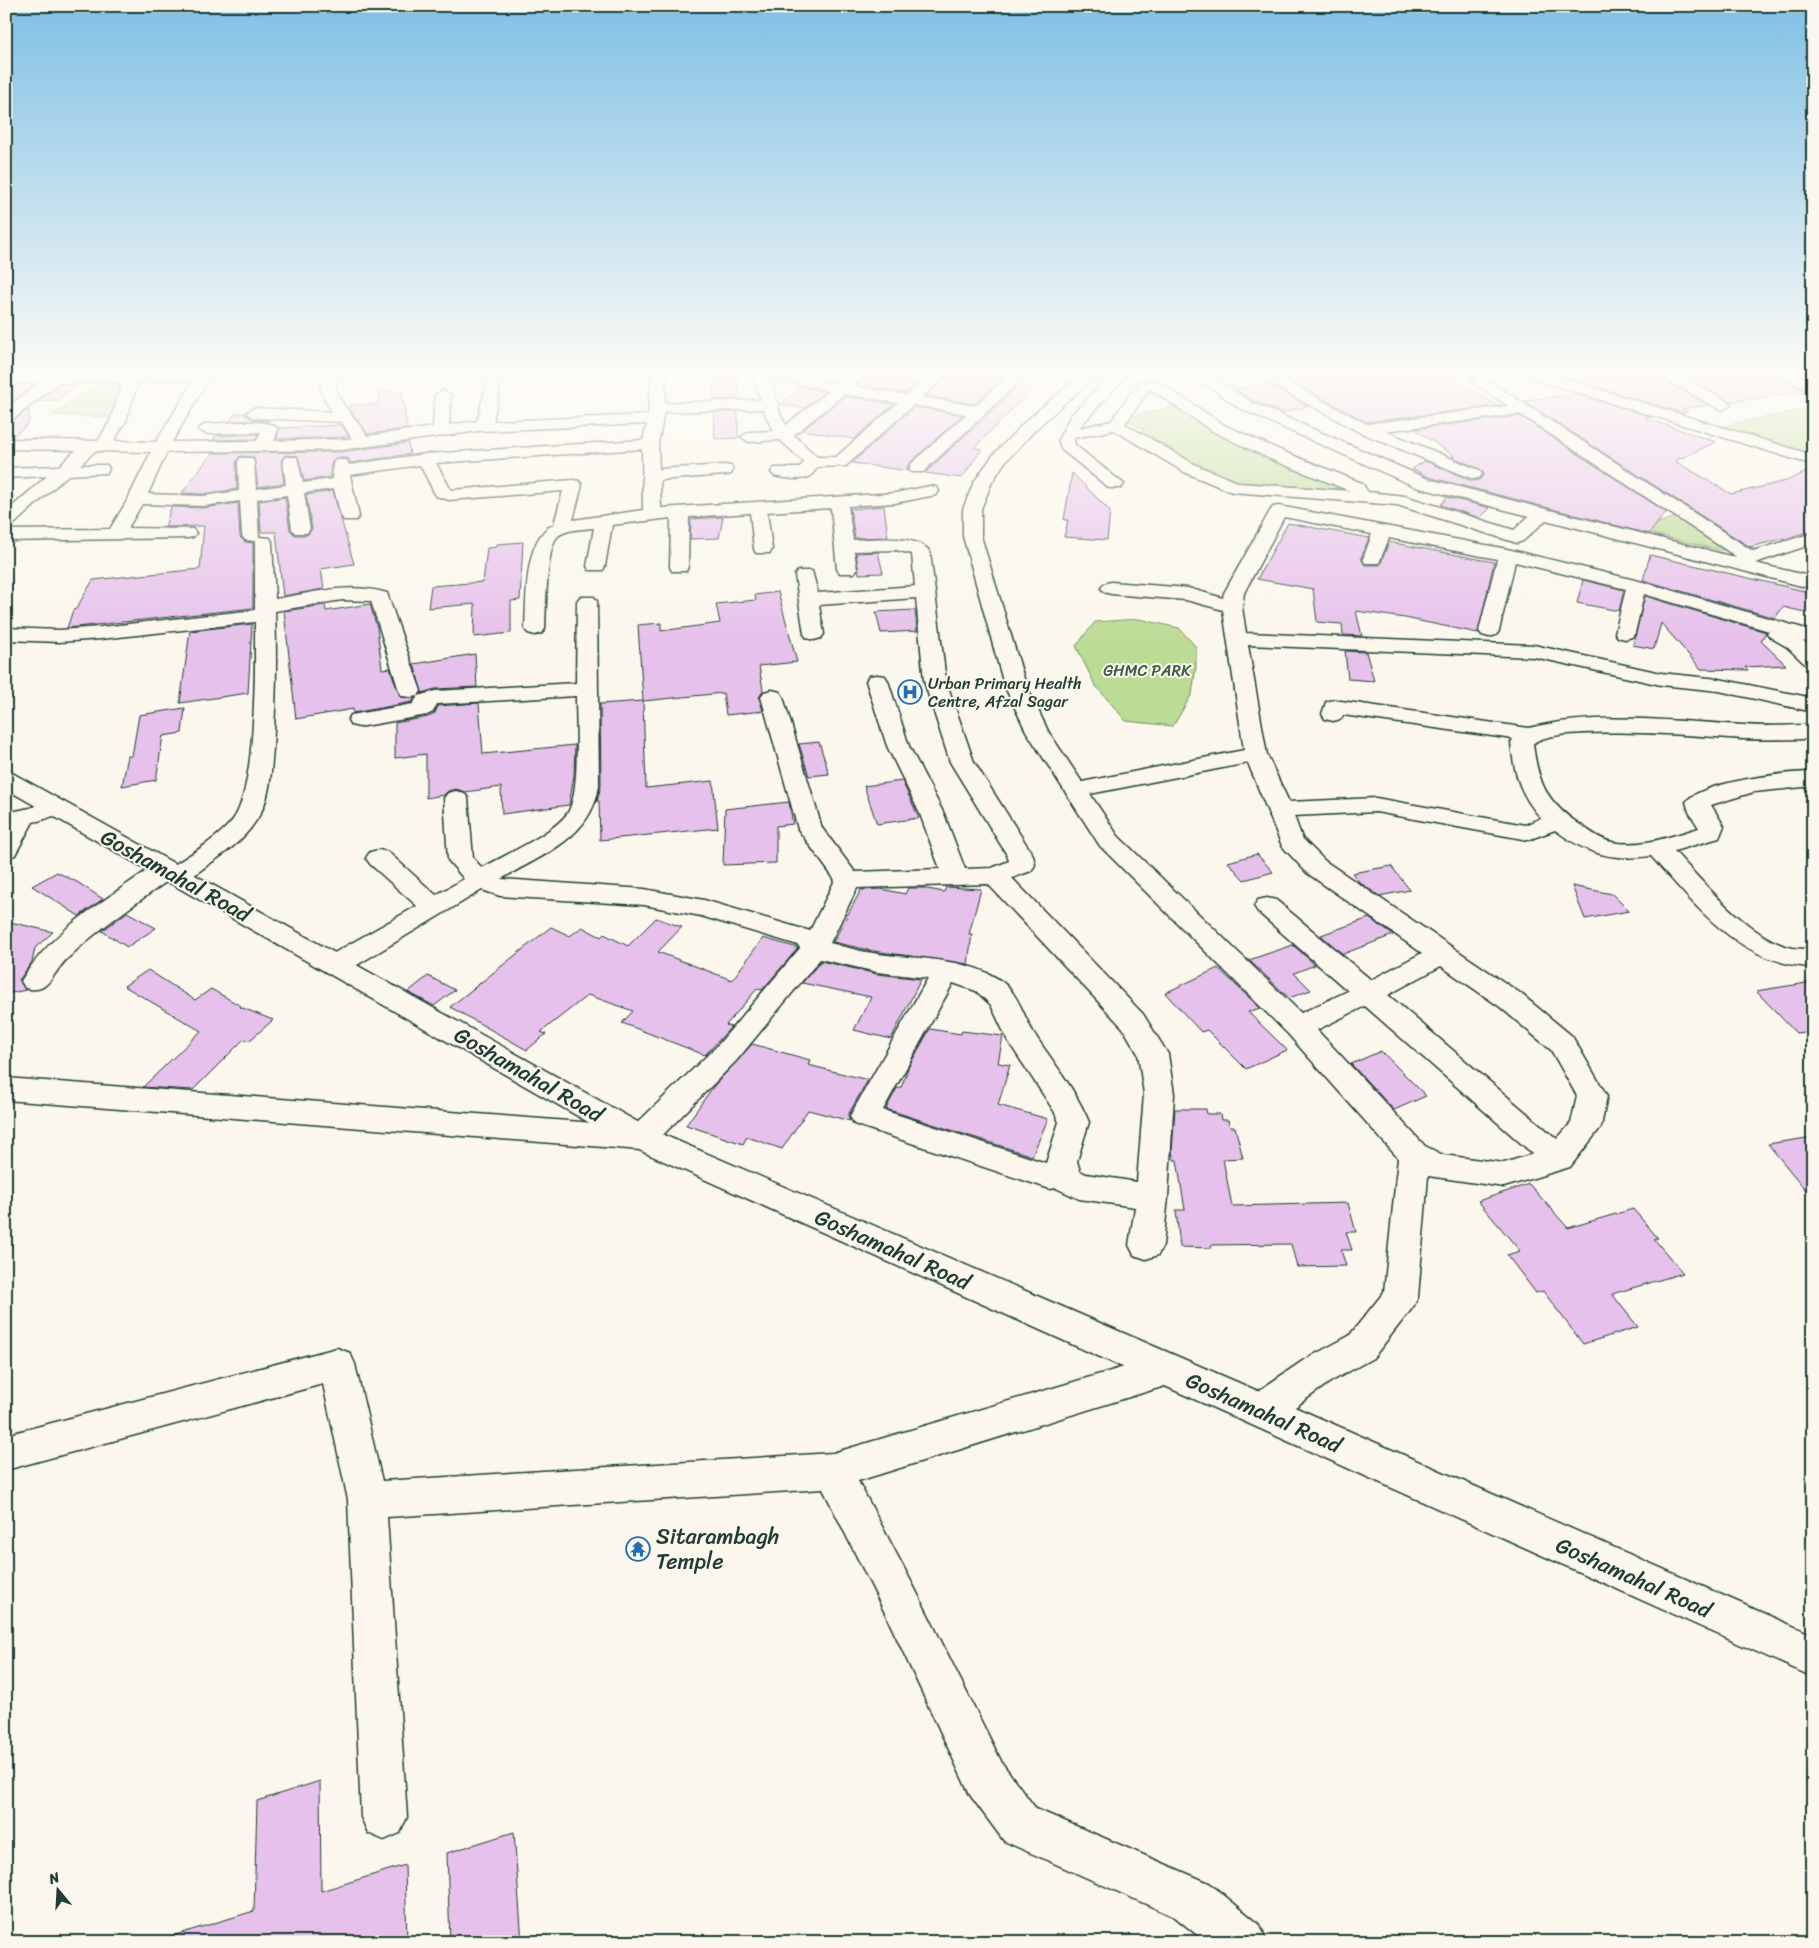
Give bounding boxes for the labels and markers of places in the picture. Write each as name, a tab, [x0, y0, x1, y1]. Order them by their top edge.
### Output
place label: Urban Primary Health Centre, Afzal Sagar	[928, 669, 1082, 716]
hospital icon: Urban Primary Health Centre, Afzal Sagar	[897, 679, 923, 705]
place label: Sitarambagh Temple	[656, 1517, 779, 1581]
temple icon: Sitarambagh Temple	[625, 1536, 651, 1562]

